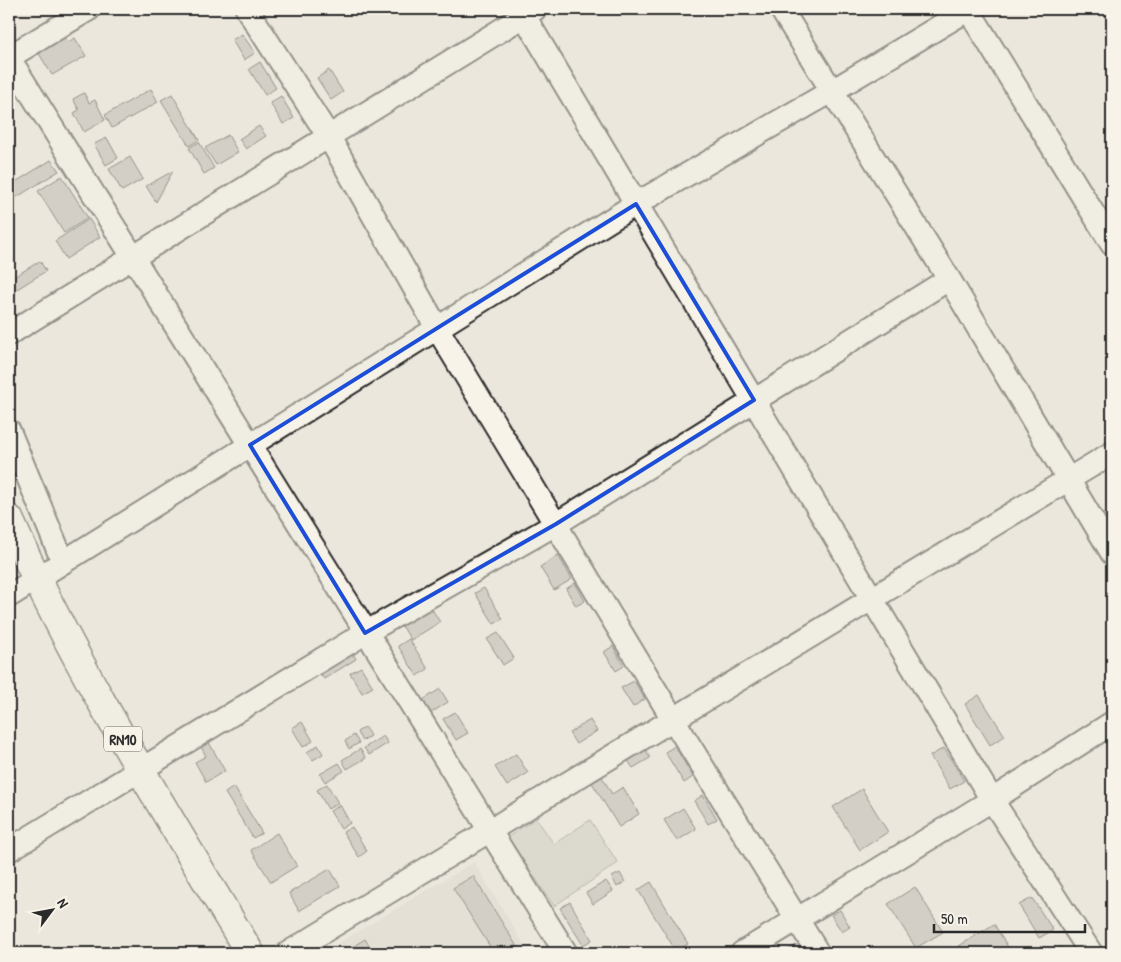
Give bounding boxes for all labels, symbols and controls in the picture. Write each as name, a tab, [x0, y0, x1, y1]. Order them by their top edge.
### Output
road number: RN10	[104, 726, 142, 752]
north arrow	[28, 884, 78, 934]
text: N	[53, 895, 74, 912]
scale bar	[934, 902, 1085, 934]
text: 50 m	[941, 908, 968, 929]

